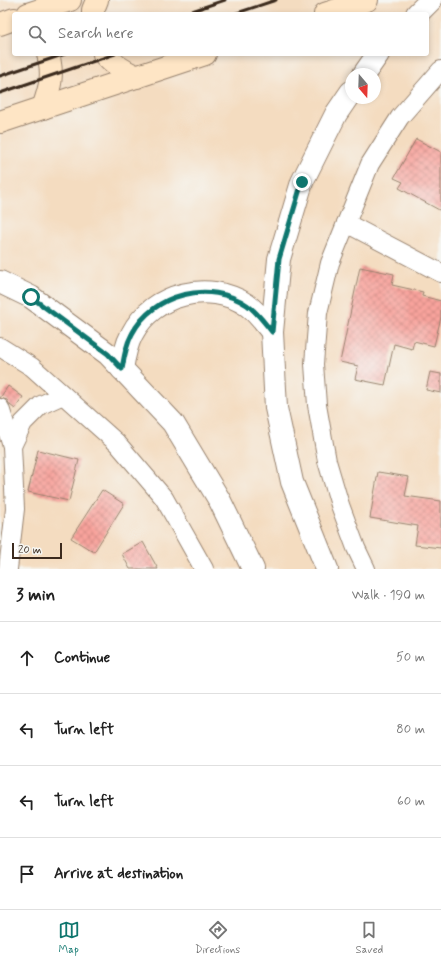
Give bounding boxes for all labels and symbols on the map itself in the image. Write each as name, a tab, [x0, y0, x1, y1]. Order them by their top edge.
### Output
north arrow	[345, 68, 381, 104]
route end	[293, 173, 311, 191]
route start	[22, 288, 40, 306]
scale bar	[12, 541, 62, 560]

